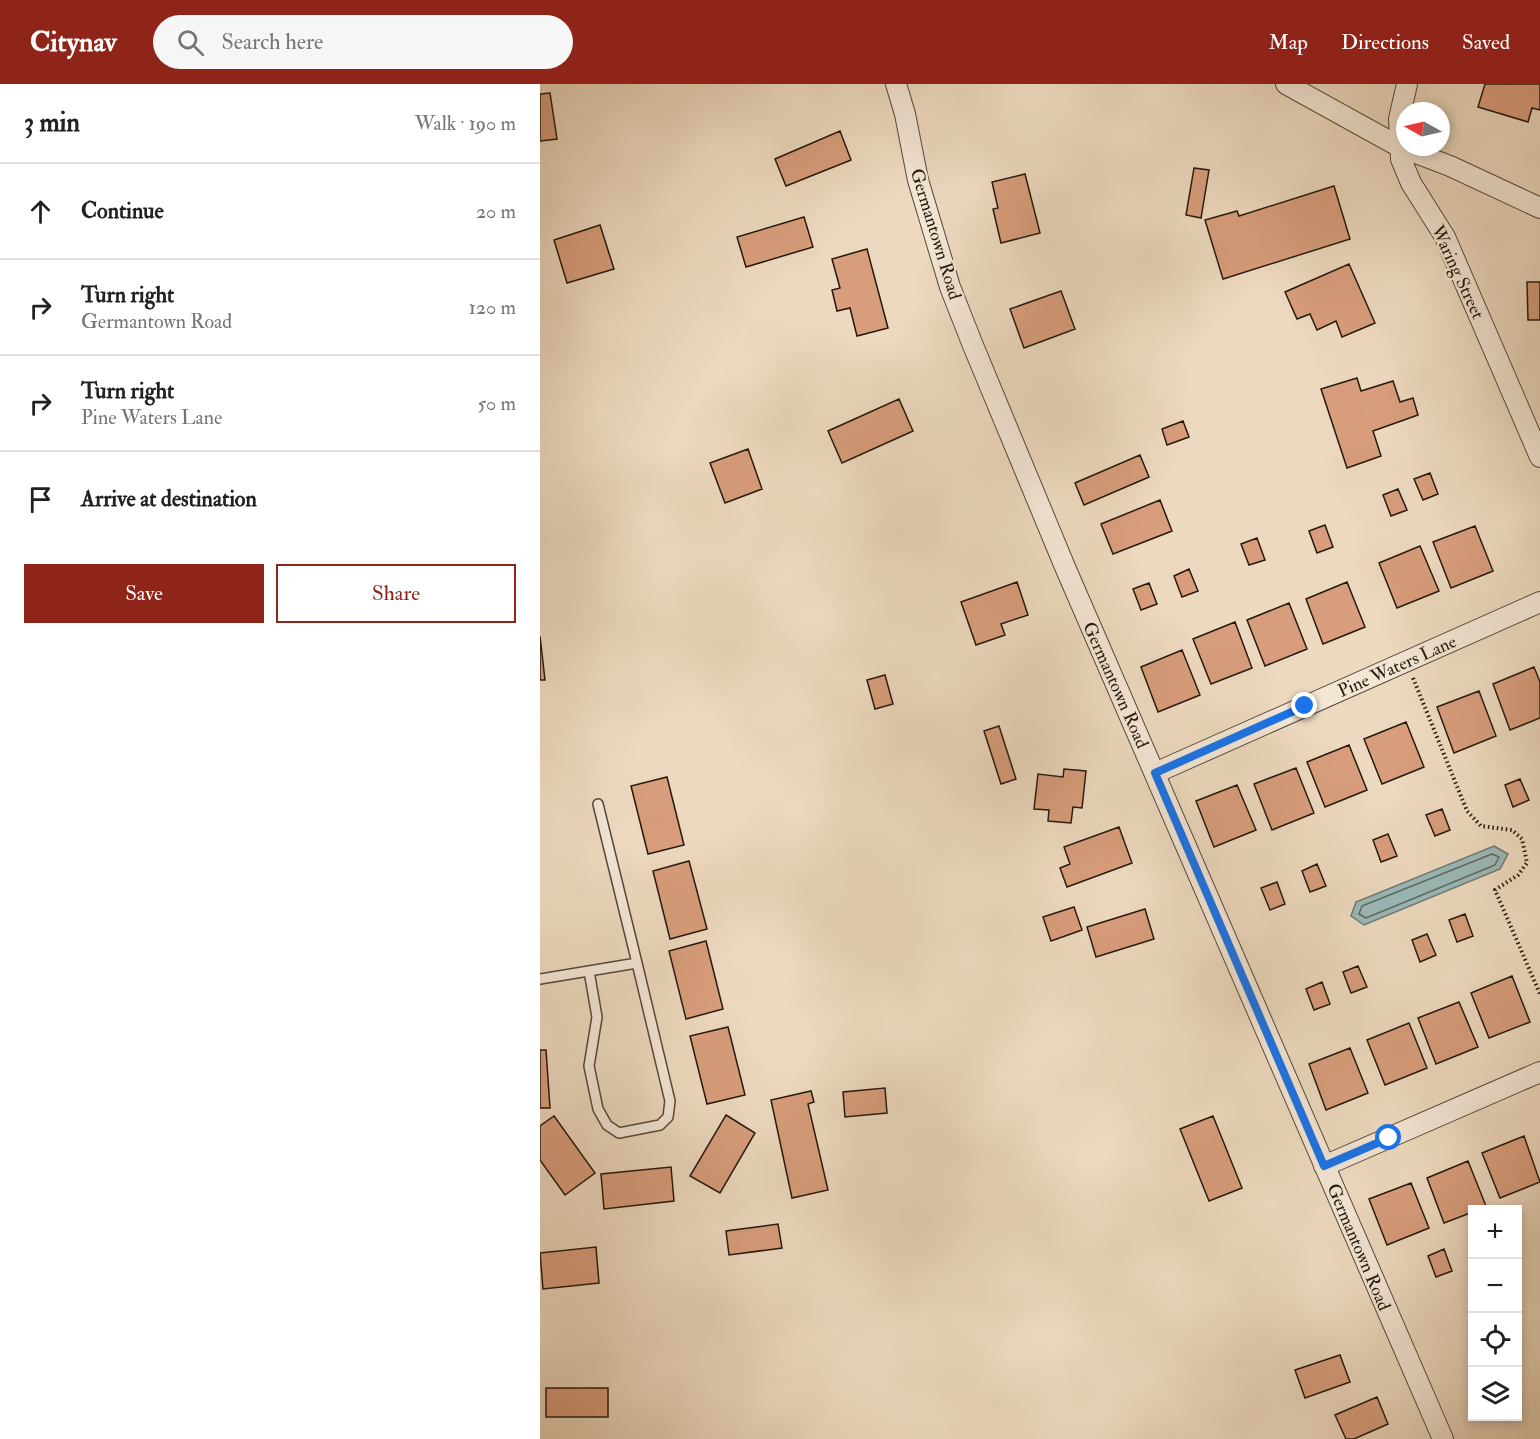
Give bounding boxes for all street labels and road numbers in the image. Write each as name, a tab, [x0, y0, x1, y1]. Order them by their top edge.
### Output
street label: Germantown Road	[905, 166, 966, 303]
street label: Waring Street	[1425, 221, 1489, 323]
street label: Germantown Road	[1077, 618, 1154, 752]
street label: Pine Waters Lane	[1334, 630, 1460, 703]
street label: Germantown Road	[1321, 1180, 1396, 1314]

